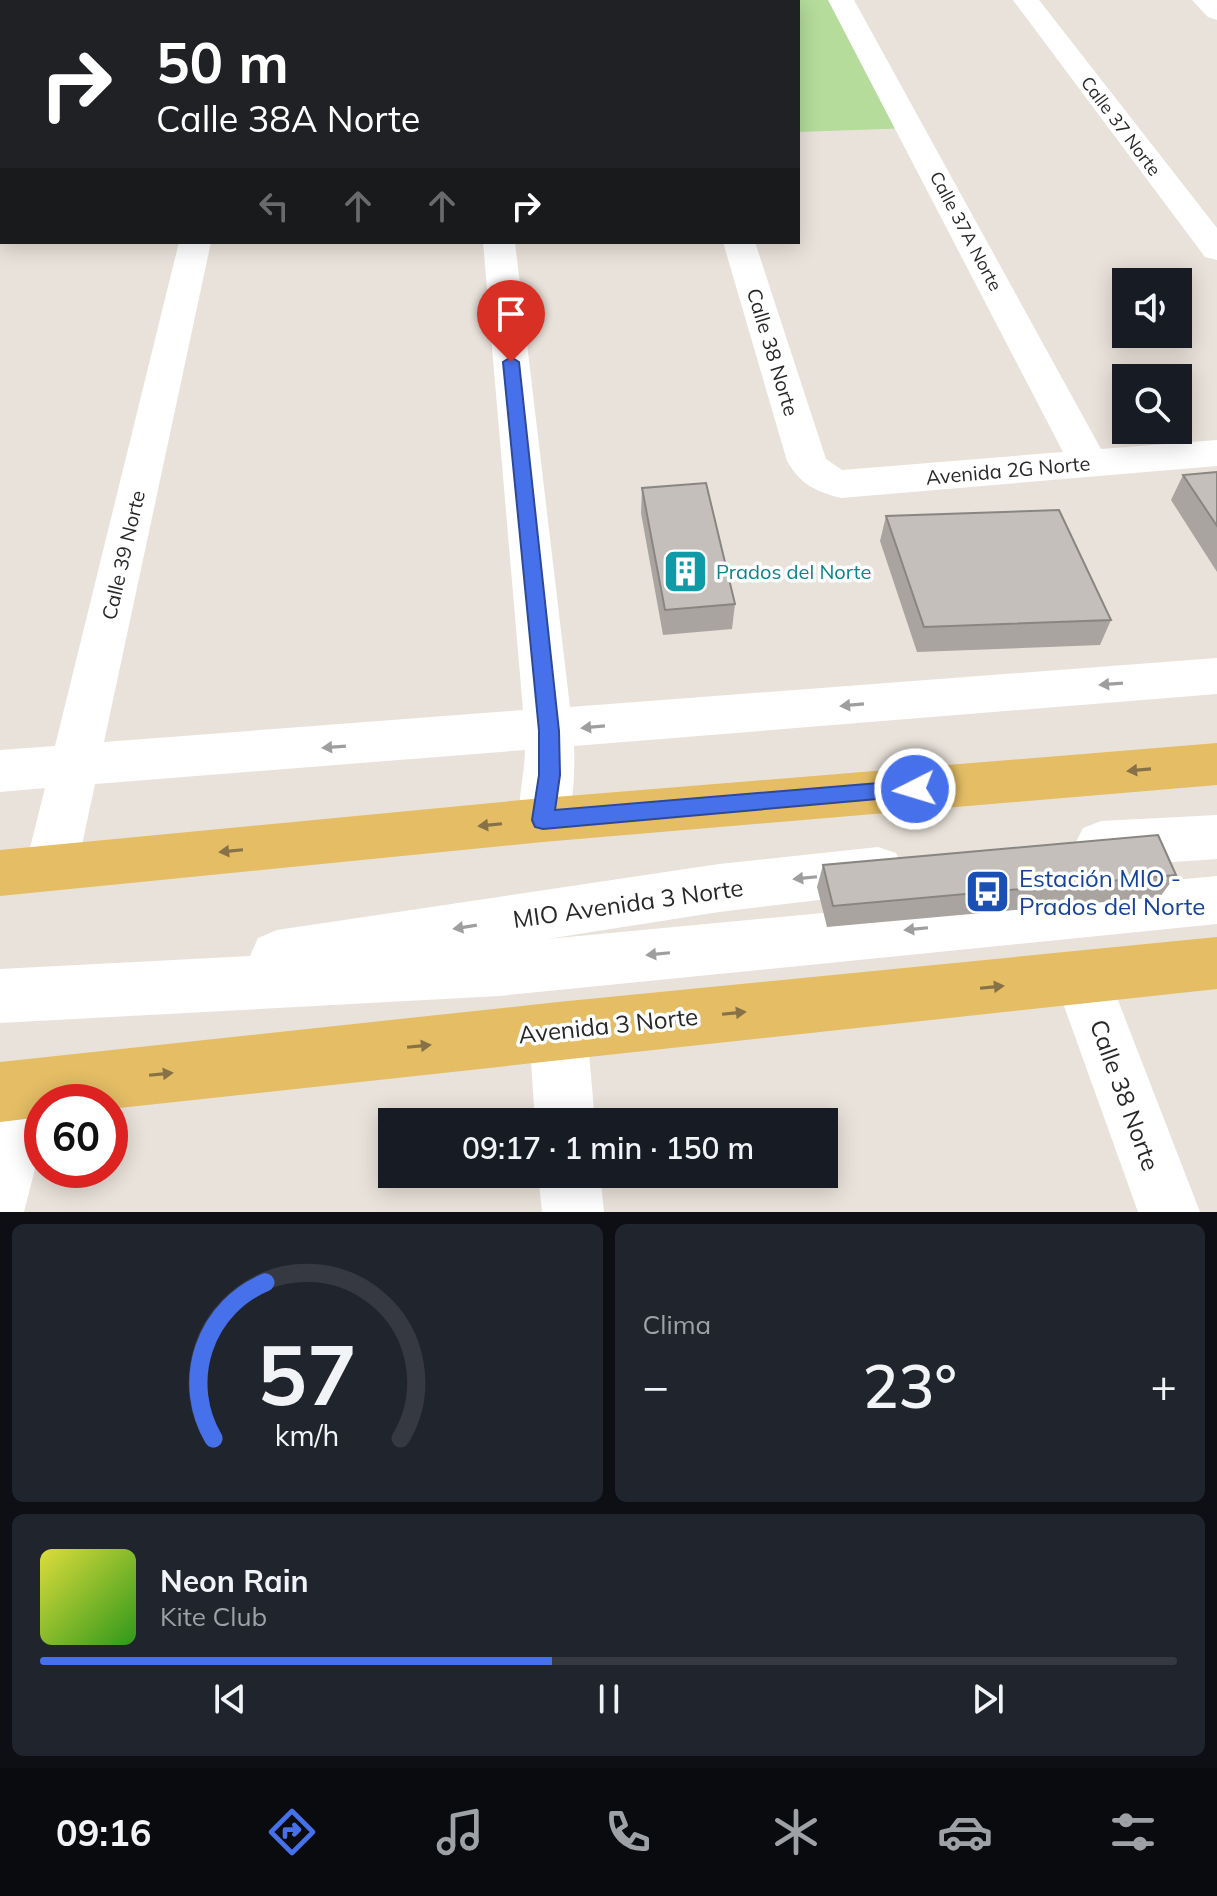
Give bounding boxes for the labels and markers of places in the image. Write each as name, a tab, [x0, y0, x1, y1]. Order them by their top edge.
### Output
pin	[477, 280, 545, 362]
building icon: Prados del Norte	[661, 547, 709, 595]
place label: Prados del Norte	[716, 559, 871, 584]
place label: Estación MIO - Prados del Norte	[1019, 863, 1205, 921]
bus stop icon: Estación MIO - Prados del Norte	[964, 868, 1012, 916]

